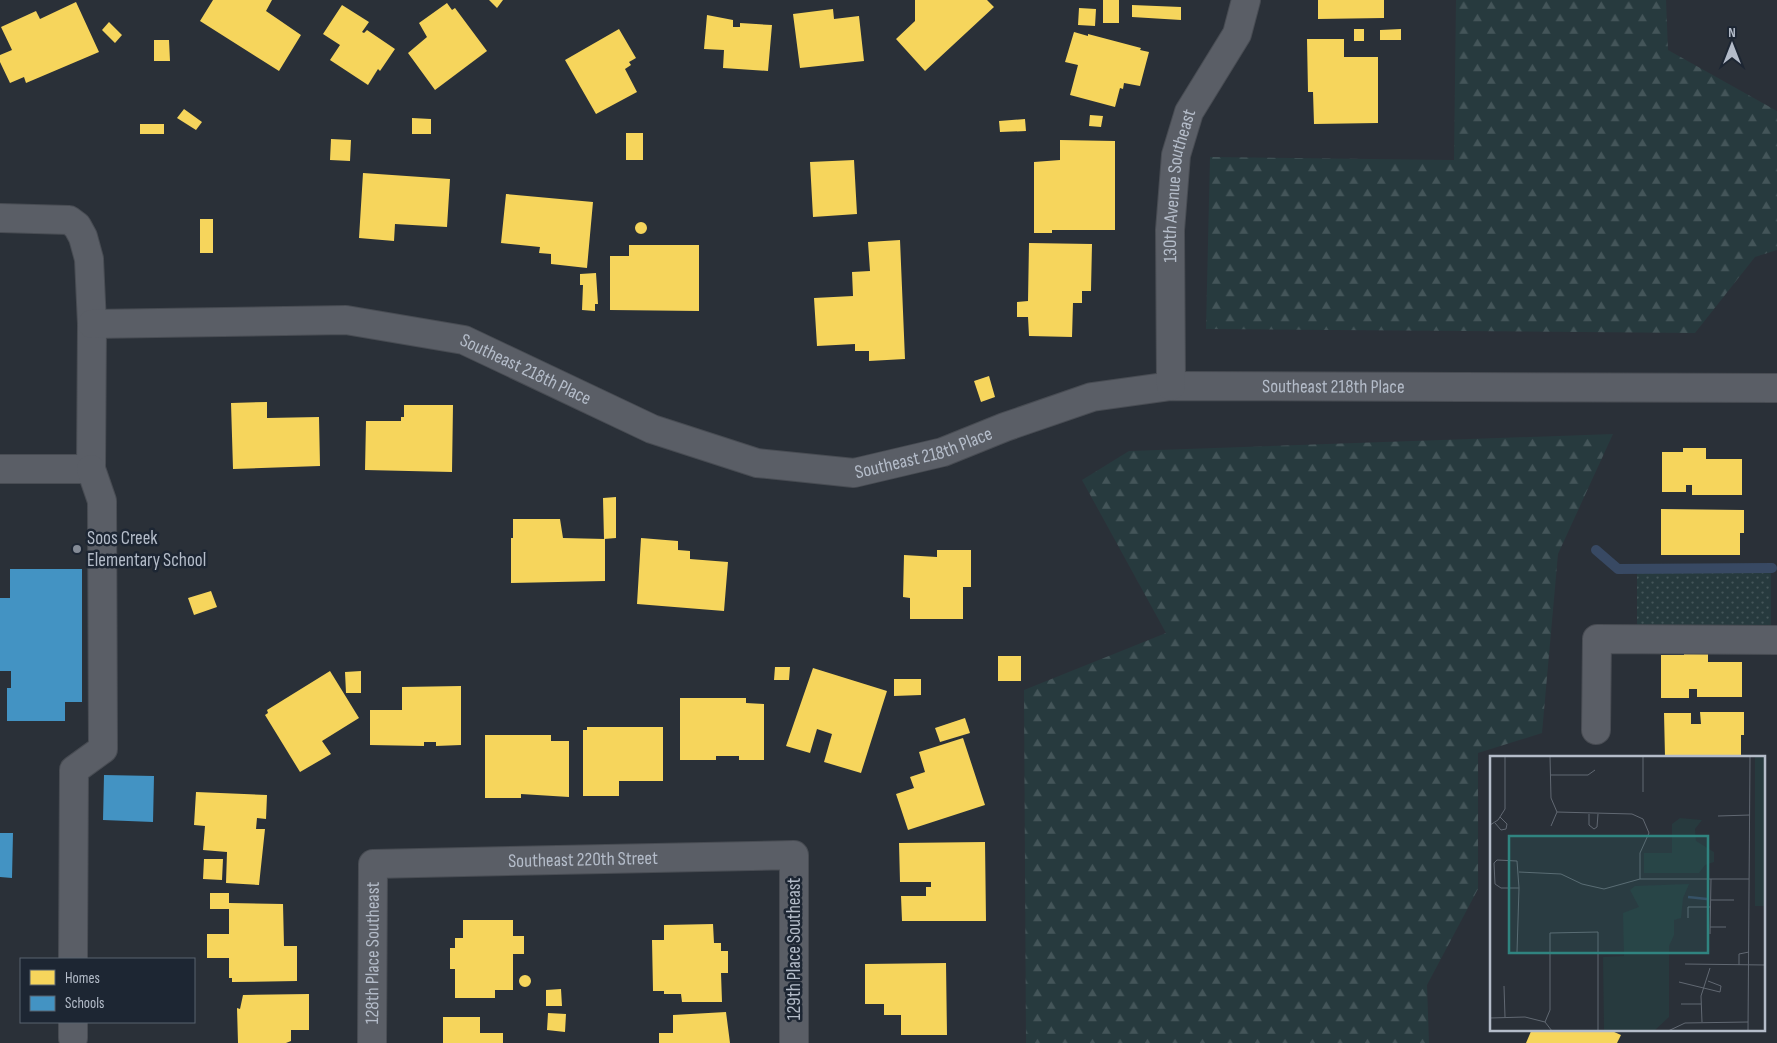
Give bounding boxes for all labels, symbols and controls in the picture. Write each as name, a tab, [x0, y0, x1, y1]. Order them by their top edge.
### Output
north arrow	[1707, 20, 1757, 70]
text: N	[1728, 24, 1736, 41]
street label: 130th Avenue Southeast	[1158, 106, 1201, 263]
street label: Southeast 218th Place	[456, 328, 595, 410]
street label: Southeast 218th Place	[1262, 375, 1405, 398]
street label: Southeast 218th Place	[852, 422, 996, 484]
place label: Soos Creek Elementary School	[87, 527, 206, 572]
marker: Soos Creek Elementary School	[71, 543, 83, 555]
inset map	[1490, 756, 1764, 1030]
street label: Southeast 220th Street	[508, 846, 658, 873]
street label: 129th Place Southeast	[783, 877, 806, 1020]
street label: 128th Place Southeast	[361, 881, 384, 1024]
legend	[20, 958, 195, 1023]
text: Homes	[65, 969, 100, 988]
text: Schools	[65, 994, 104, 1013]

